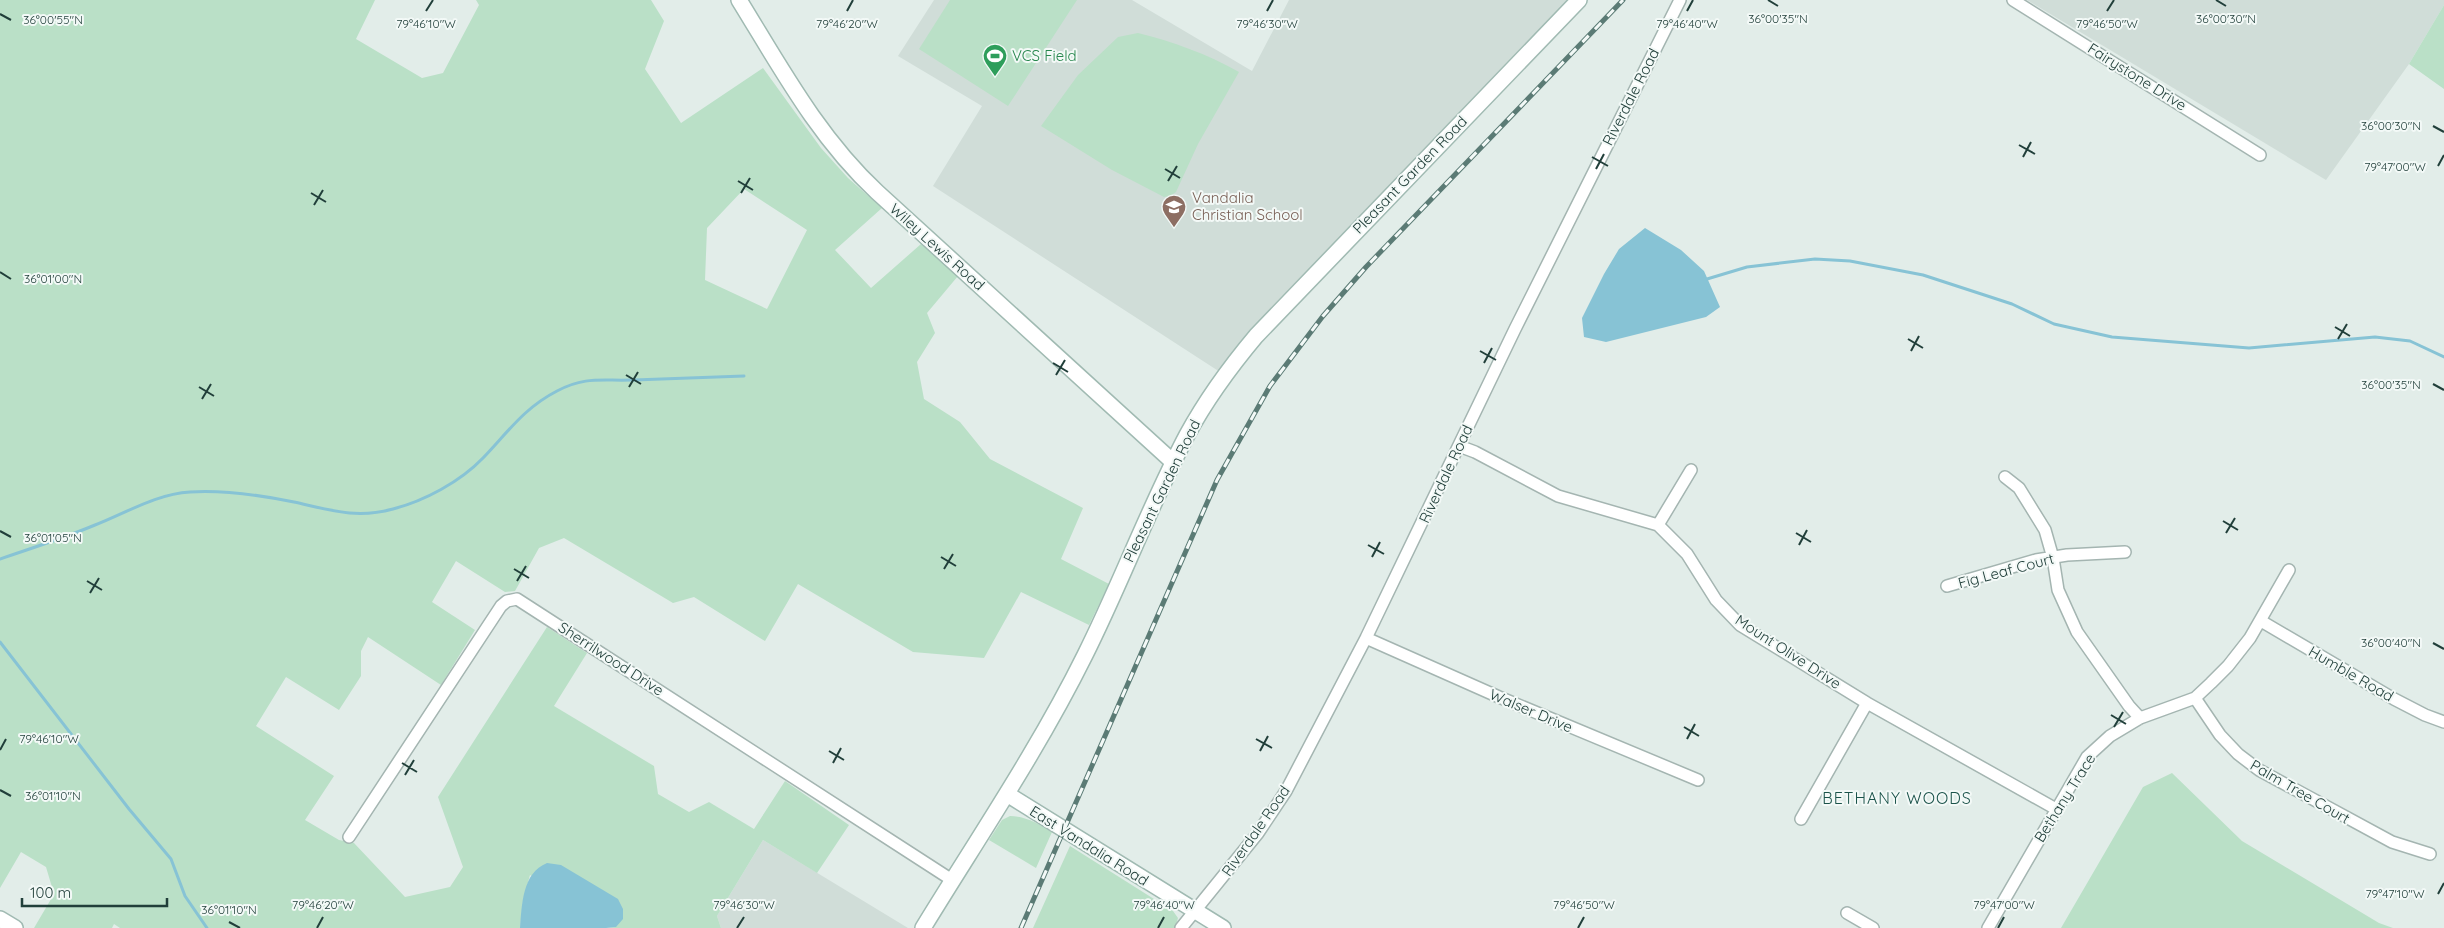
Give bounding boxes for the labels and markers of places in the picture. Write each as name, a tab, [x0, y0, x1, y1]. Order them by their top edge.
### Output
sports icon: VCS Field	[982, 43, 1008, 77]
place label: VCS Field	[1012, 46, 1077, 65]
place label: Vandalia Christian School	[1192, 188, 1303, 224]
school or university icon: Vandalia Christian School	[1161, 194, 1187, 228]

